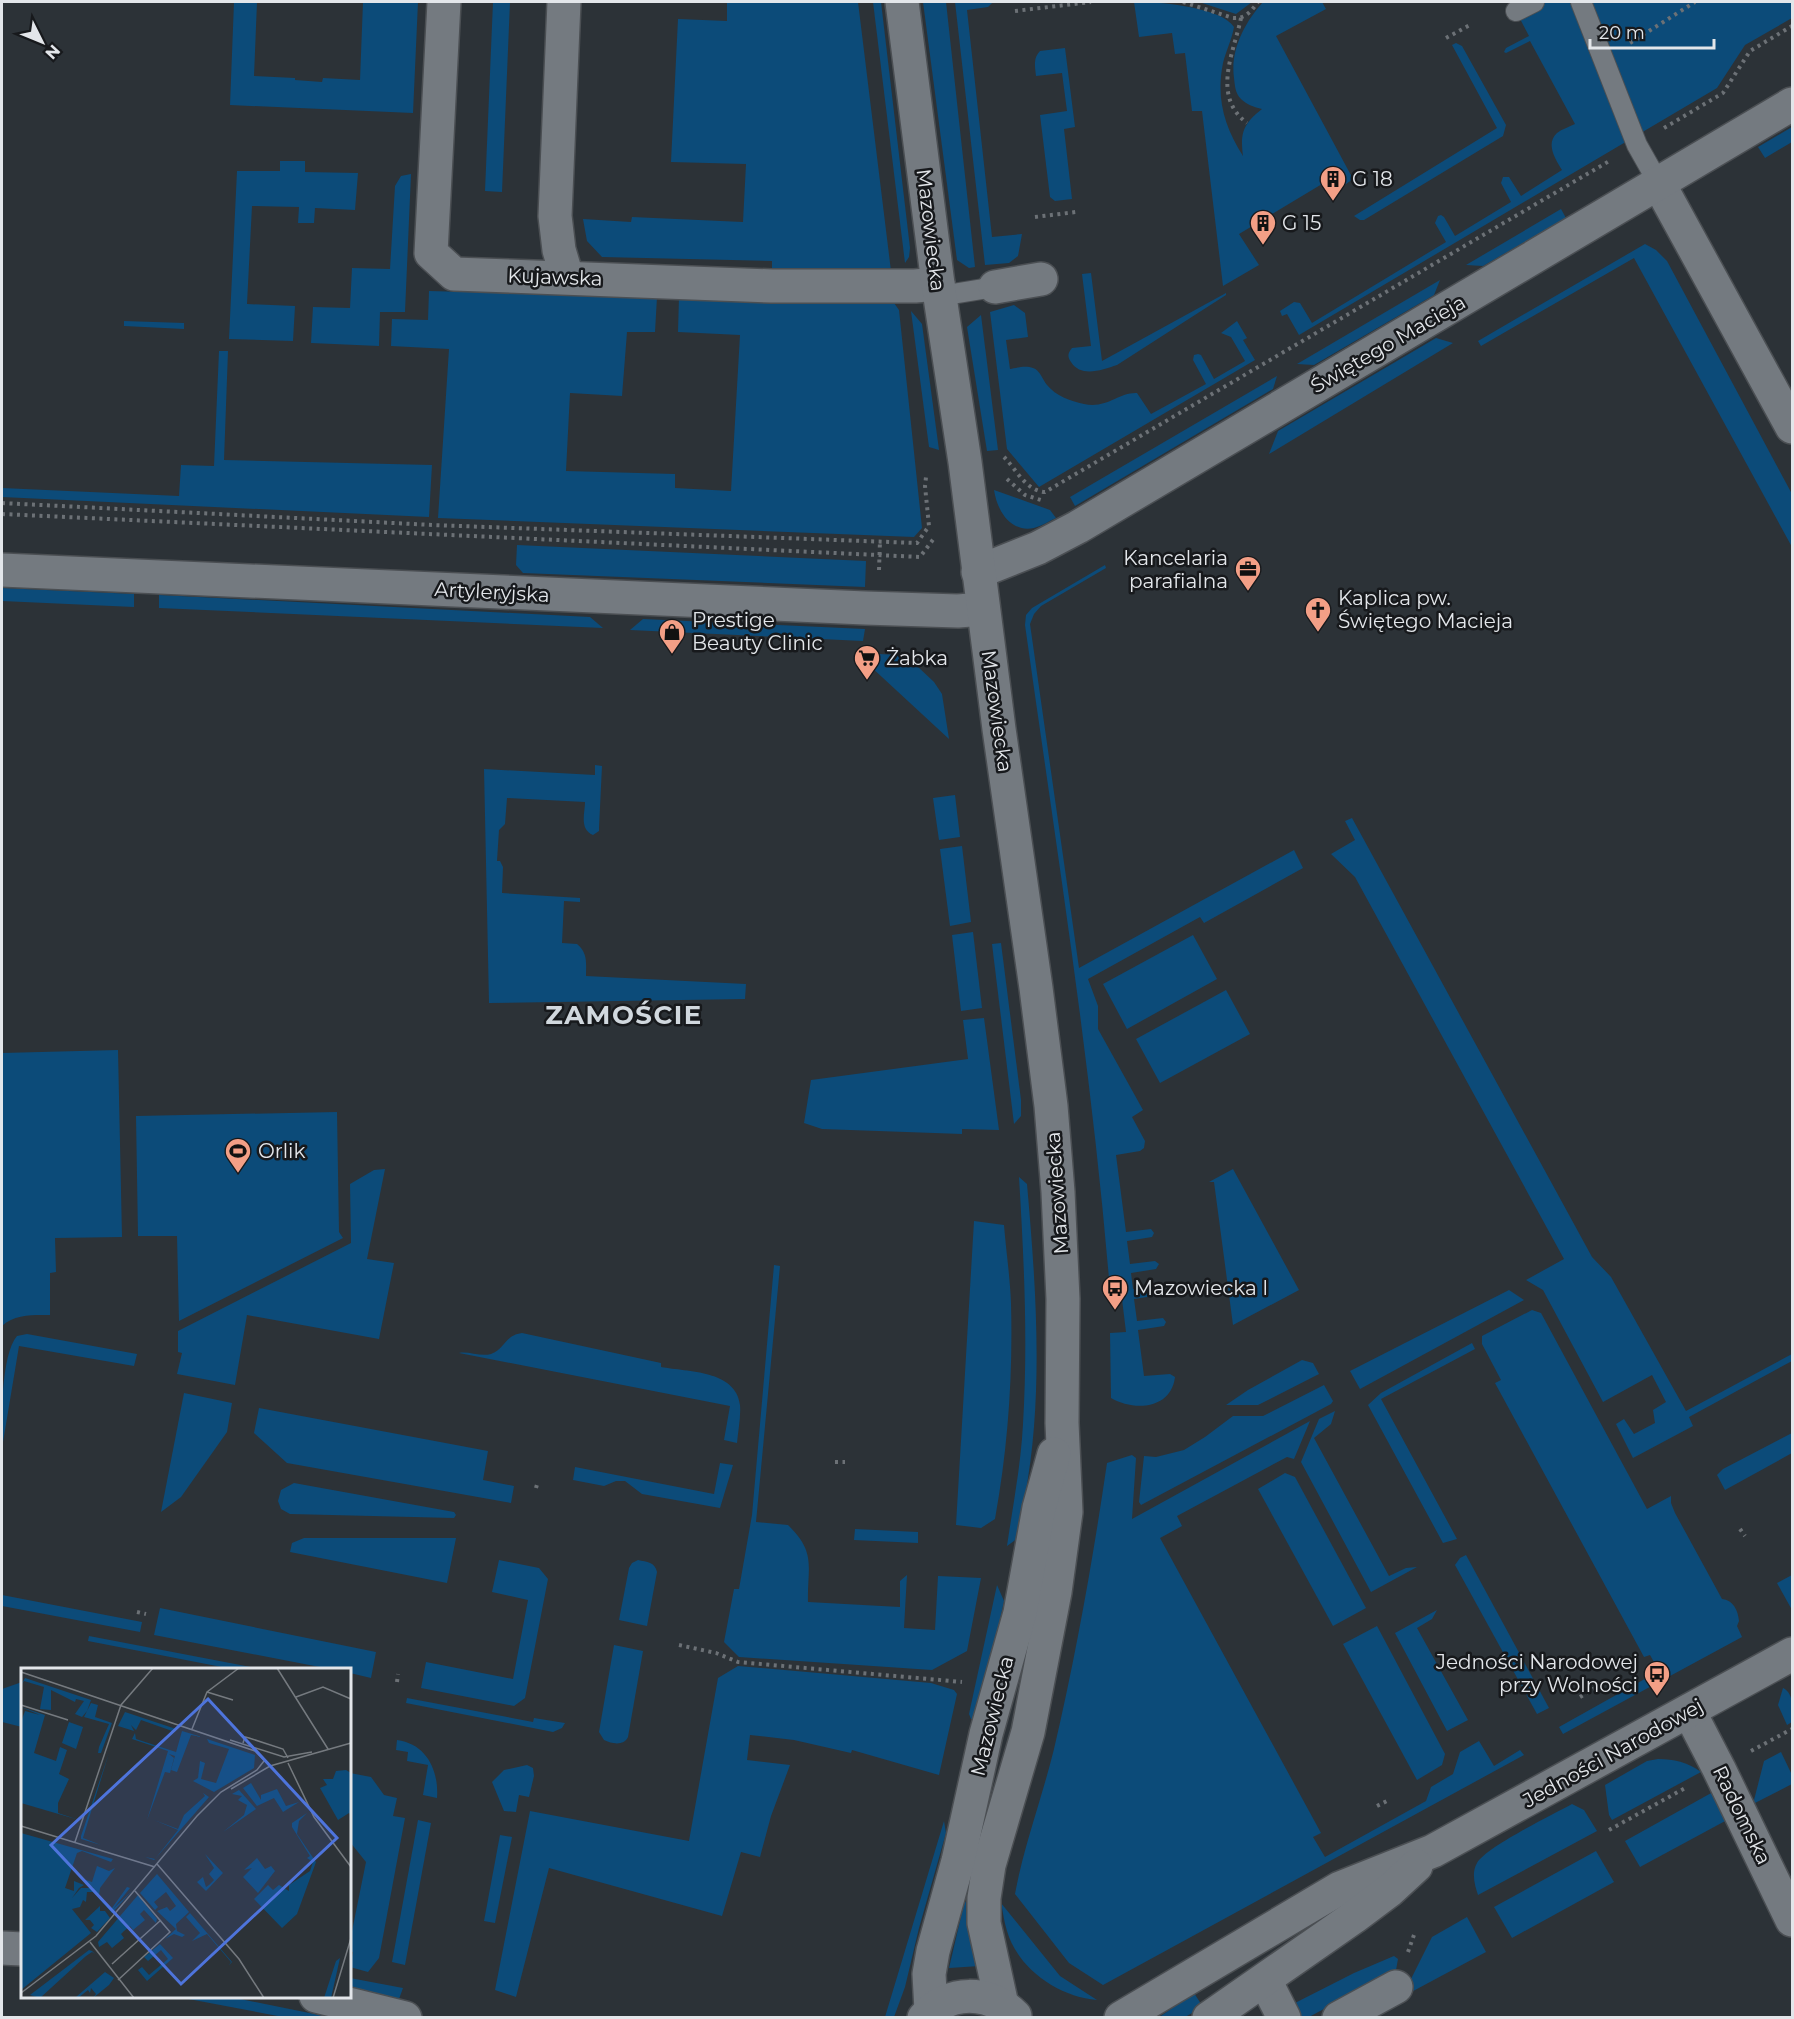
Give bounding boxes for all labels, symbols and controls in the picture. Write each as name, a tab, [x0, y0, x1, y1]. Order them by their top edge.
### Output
north arrow	[12, 12, 72, 72]
scale bar	[1590, 12, 1714, 50]
text: 20 m	[1599, 22, 1645, 44]
text: N	[41, 41, 64, 63]
building icon: G 18	[1318, 164, 1348, 202]
place label: G 18	[1352, 167, 1393, 191]
street label: Mazowiecka	[912, 168, 950, 292]
building icon: G 15	[1248, 208, 1278, 246]
place label: G 15	[1282, 211, 1321, 235]
street label: Kujawska	[507, 263, 603, 291]
street label: Świętego Macieja	[1306, 290, 1470, 398]
place label: Kancelaria parafialna	[1123, 546, 1228, 593]
office icon: Kancelaria parafialna	[1233, 554, 1263, 592]
street label: Artyleryjska	[434, 577, 550, 607]
place label: Kaplica pw. Świętego Macieja	[1338, 586, 1513, 633]
church icon: Kaplica pw. Świętego Macieja	[1303, 595, 1333, 633]
place label: Prestige Beauty Clinic	[692, 608, 823, 655]
shop icon: Prestige Beauty Clinic	[657, 617, 687, 655]
supermarket icon: Żabka	[852, 643, 882, 681]
place label: Żabka	[886, 646, 948, 670]
street label: Mazowiecka	[977, 648, 1017, 774]
district label: ZAMOŚCIE	[545, 999, 703, 1031]
street label: Mazowiecka	[1041, 1131, 1073, 1255]
sports icon: Orlik	[223, 1136, 253, 1174]
place label: Orlik	[258, 1139, 305, 1163]
bus stop icon: Mazowiecka I	[1100, 1273, 1130, 1311]
place label: Mazowiecka I	[1134, 1276, 1268, 1300]
place label: Jedności Narodowej przy Wolności	[1435, 1650, 1638, 1697]
street label: Mazowiecka	[965, 1653, 1019, 1779]
bus stop icon: Jedności Narodowej przy Wolności	[1642, 1659, 1672, 1697]
inset map	[21, 1668, 351, 1998]
street label: Jedności Narodowej	[1518, 1694, 1707, 1813]
street label: Radomska	[1708, 1762, 1776, 1868]

